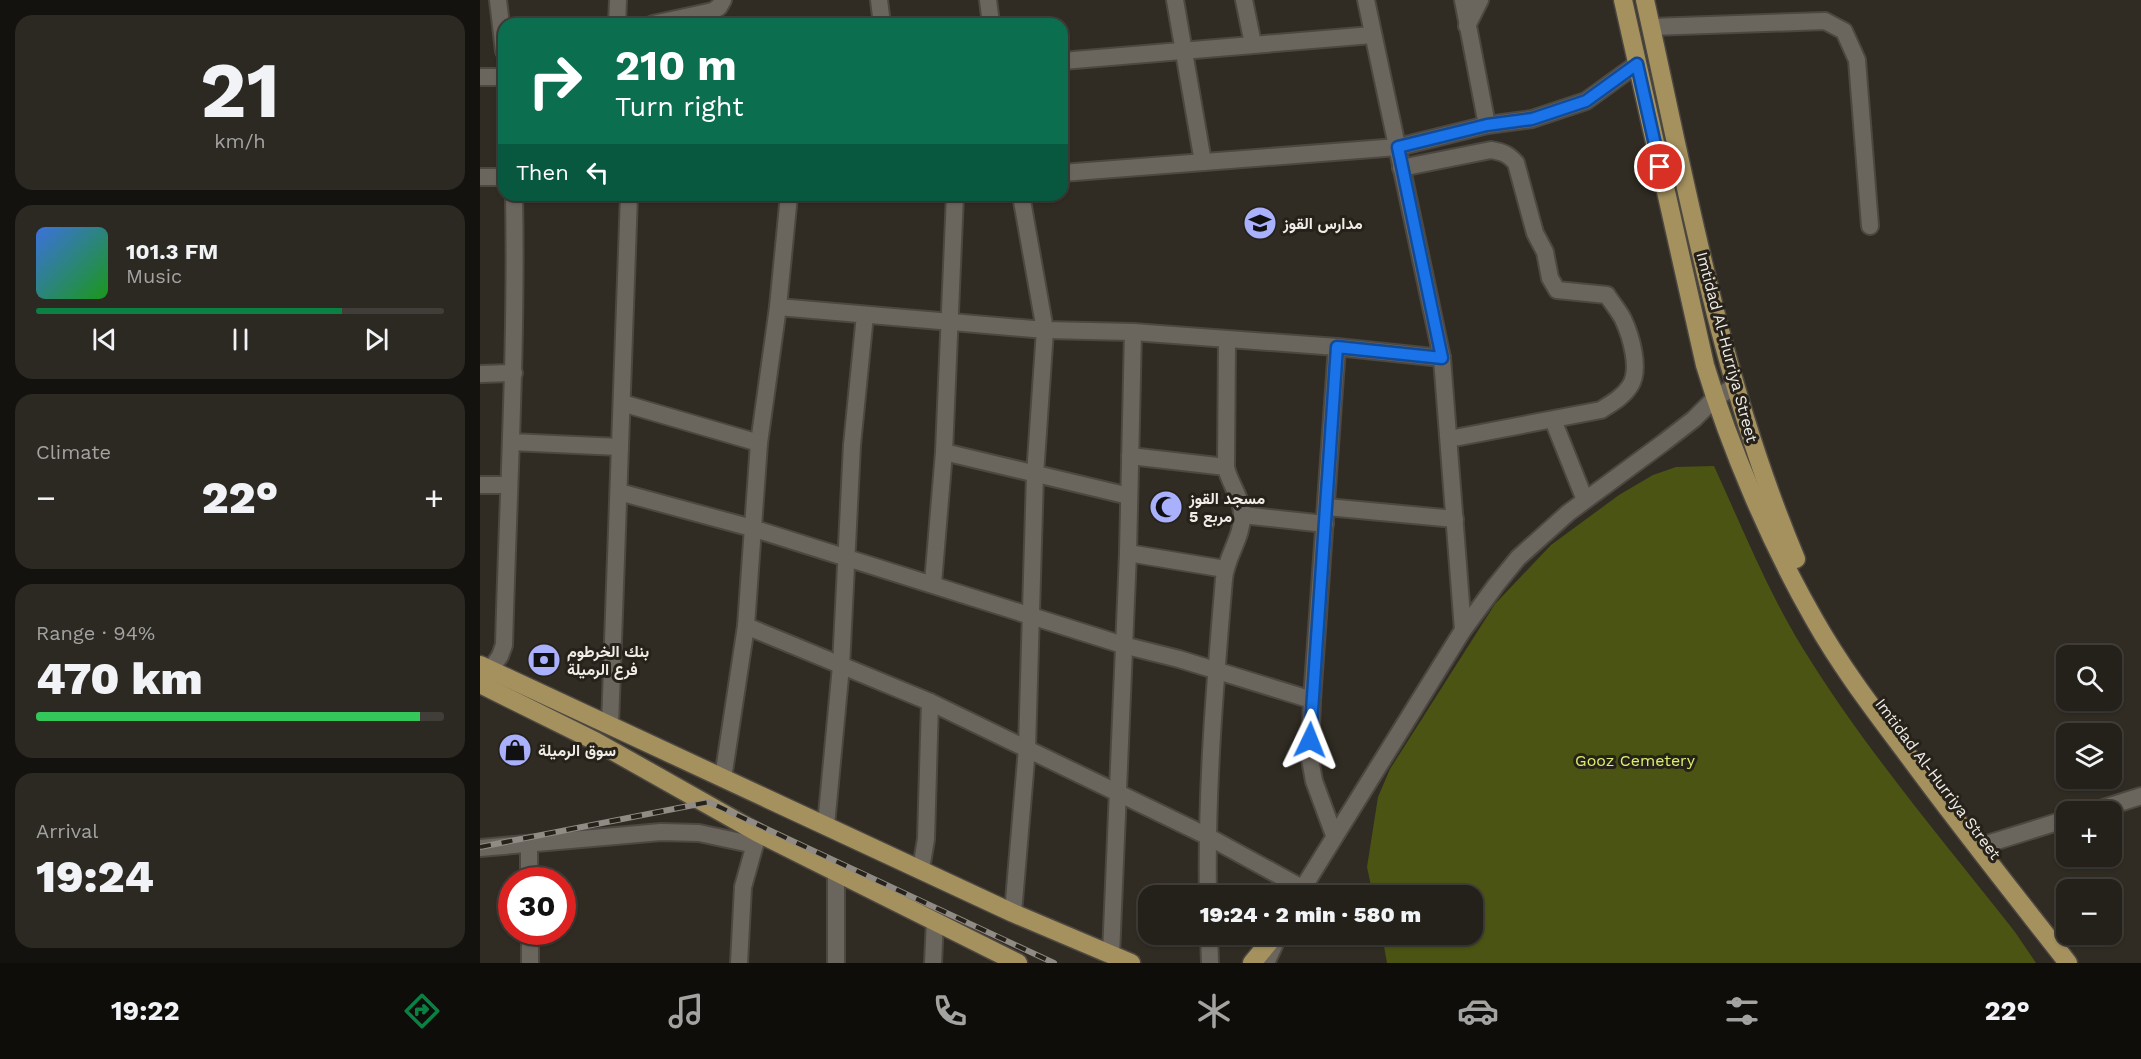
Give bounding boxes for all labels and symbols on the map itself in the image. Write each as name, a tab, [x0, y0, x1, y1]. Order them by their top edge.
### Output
pin	[1634, 141, 1685, 192]
school or university icon: مدارس القوز	[1242, 205, 1278, 241]
place label: مدارس القوز	[1282, 214, 1363, 234]
street label: Imtidad Al-Hurriya Street	[1692, 249, 1762, 445]
mosque icon: مسجد القوز مربع 5	[1148, 489, 1184, 525]
place label: مسجد القوز مربع 5	[1188, 489, 1266, 528]
bank icon: بنك الخرطوم فرع الرميلة	[526, 642, 562, 678]
place label: بنك الخرطوم فرع الرميلة	[567, 642, 649, 680]
street label: Imtidad Al-Hurriya Street	[1871, 695, 2005, 864]
position arrow	[1278, 708, 1342, 772]
shop icon: سوق الرميلة	[497, 732, 533, 768]
place label: سوق الرميلة	[538, 741, 616, 761]
park label: Gooz Cemetery	[1575, 751, 1696, 770]
speed limit sign: 30	[498, 867, 576, 945]

